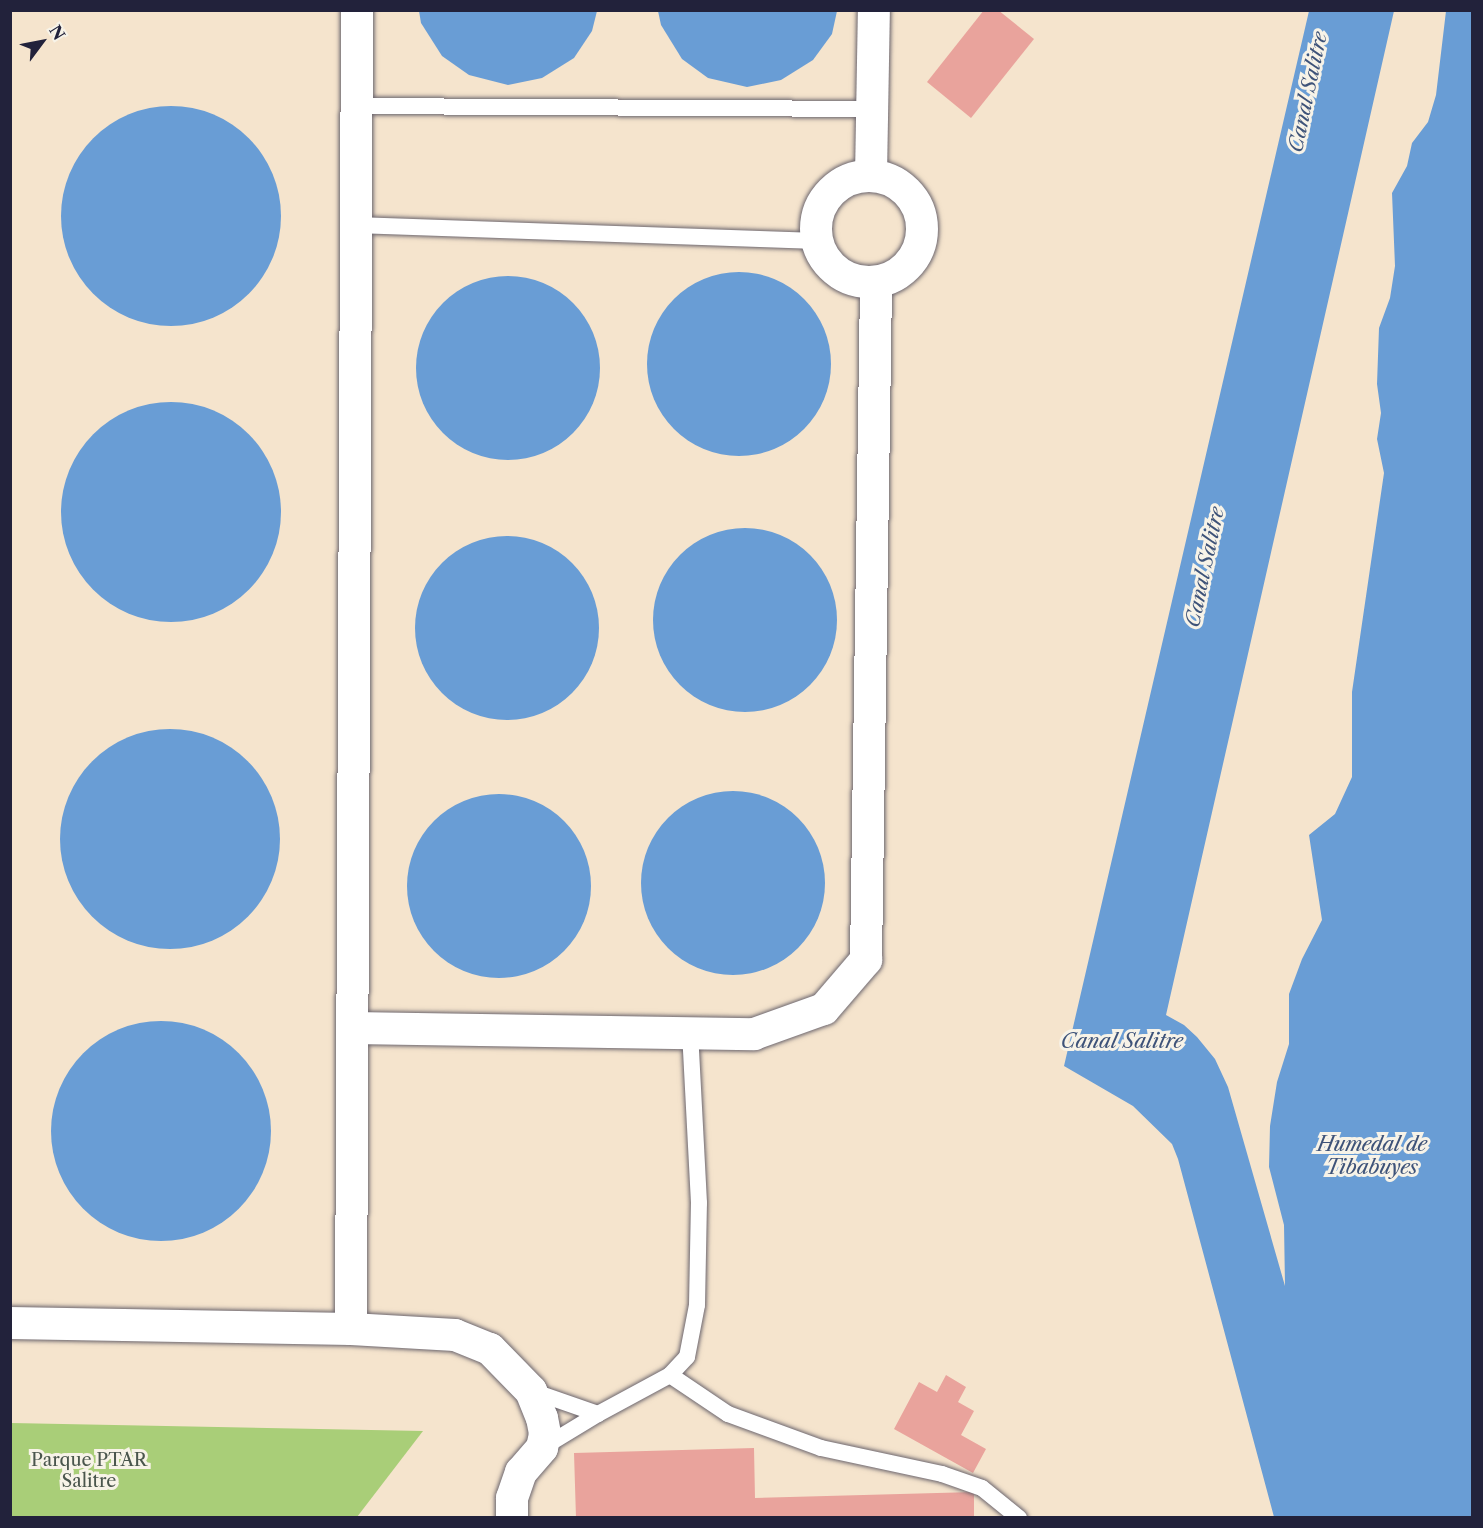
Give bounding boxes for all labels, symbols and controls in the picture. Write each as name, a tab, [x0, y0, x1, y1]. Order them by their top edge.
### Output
north arrow	[12, 12, 72, 72]
text: N	[45, 21, 69, 44]
water label: Canal Salitre	[1284, 30, 1332, 154]
water label: Canal Salitre	[1181, 505, 1229, 629]
water label: Canal Salitre	[1061, 1029, 1183, 1053]
water label: Humedal de Tibabuyes	[1317, 1133, 1427, 1180]
park label: Parque PTAR Salitre	[31, 1450, 147, 1492]

